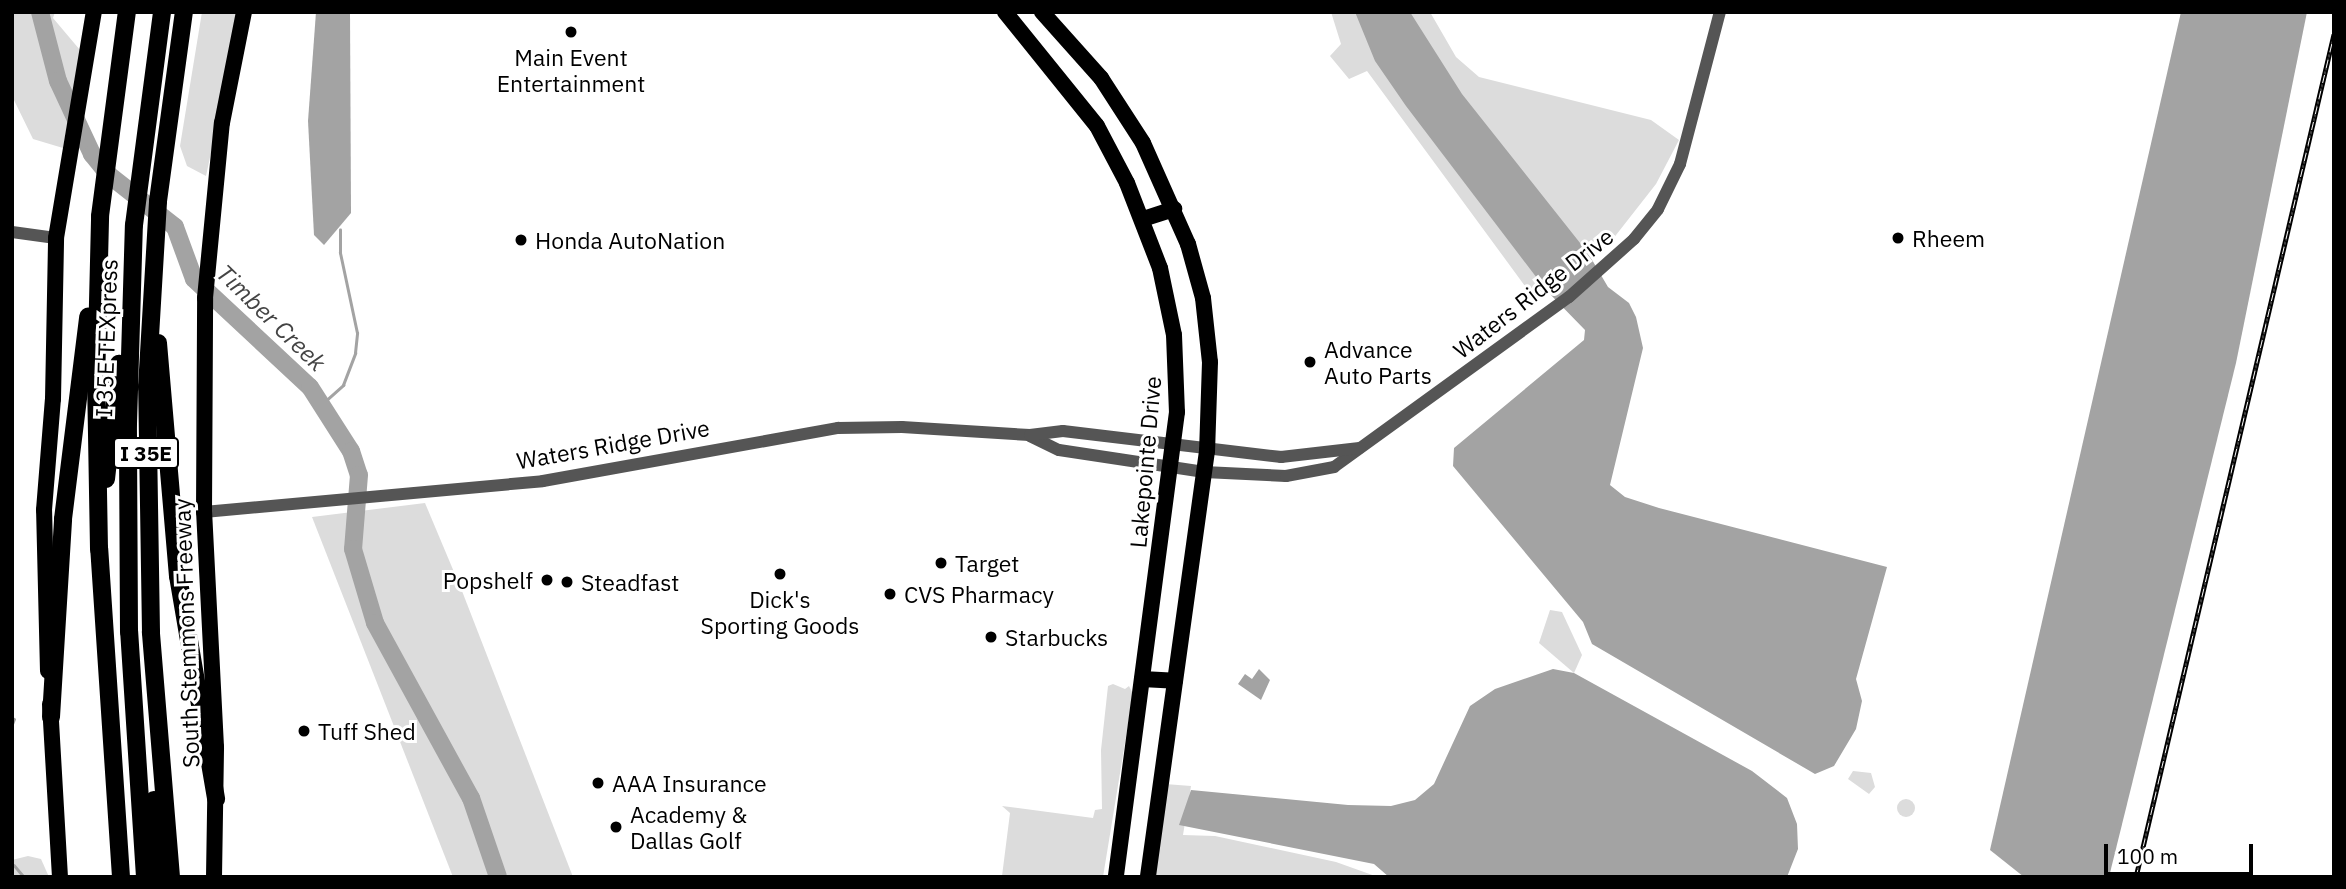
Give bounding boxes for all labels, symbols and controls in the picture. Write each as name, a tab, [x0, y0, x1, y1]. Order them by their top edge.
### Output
marker: Main Event Entertainment	[563, 24, 579, 40]
place label: Main Event Entertainment	[497, 43, 645, 97]
street label: Waters Ridge Drive	[1447, 222, 1619, 364]
place label: Rheem	[1912, 224, 1985, 252]
place label: Honda AutoNation	[535, 226, 725, 254]
marker: Rheem	[1890, 230, 1906, 246]
marker: Honda AutoNation	[513, 232, 529, 248]
street label: I 35E TEXpress	[89, 258, 123, 418]
water label: Timber Creek	[210, 259, 332, 377]
place label: Advance Auto Parts	[1324, 335, 1432, 389]
marker: Advance Auto Parts	[1302, 354, 1318, 370]
street label: Lakepointe Drive	[1124, 375, 1166, 549]
street label: Waters Ridge Drive	[514, 413, 712, 475]
road number: I 35E	[113, 435, 179, 470]
street label: South Stemmons Freeway	[168, 498, 204, 768]
place label: Target	[955, 549, 1019, 577]
marker: Target	[933, 555, 949, 571]
place label: Popshelf	[443, 566, 533, 594]
marker: Dick's Sporting Goods	[772, 566, 788, 582]
place label: Steadfast	[581, 568, 679, 596]
marker: Popshelf	[539, 572, 555, 588]
marker: Steadfast	[559, 574, 575, 590]
place label: CVS Pharmacy	[904, 580, 1054, 608]
place label: Dick's Sporting Goods	[701, 585, 859, 639]
marker: CVS Pharmacy	[882, 586, 898, 602]
place label: Starbucks	[1005, 623, 1108, 651]
marker: Starbucks	[983, 629, 999, 645]
place label: Tuff Shed	[318, 717, 416, 745]
marker: Tuff Shed	[296, 723, 312, 739]
place label: AAA Insurance	[612, 769, 767, 797]
marker: AAA Insurance	[590, 775, 606, 791]
place label: Academy & Dallas Golf	[630, 800, 747, 854]
marker: Academy & Dallas Golf	[608, 819, 624, 835]
scale bar	[2108, 830, 2257, 874]
text: 100 m	[2117, 842, 2178, 870]

